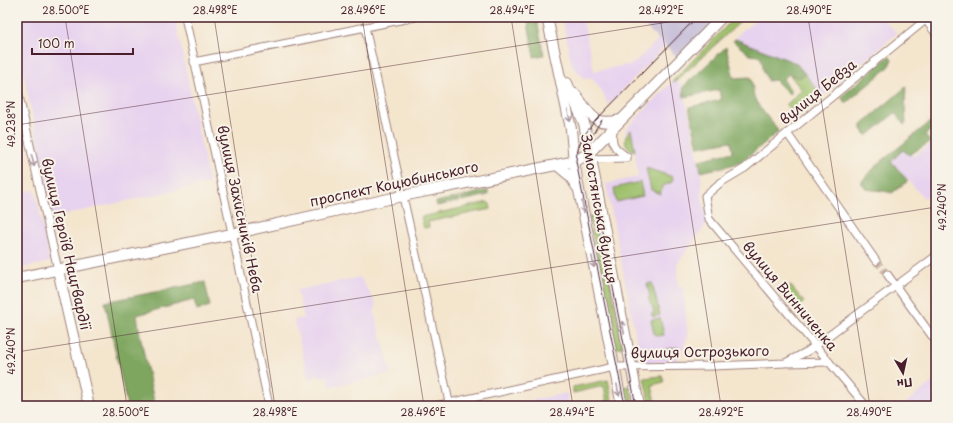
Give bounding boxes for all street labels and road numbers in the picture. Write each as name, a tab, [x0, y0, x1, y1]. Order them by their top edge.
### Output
street label: вулиця Бевза	[775, 54, 861, 129]
street label: вулиця Захисників Неба	[212, 123, 269, 295]
street label: Замостянська вулиця	[576, 132, 623, 285]
street label: проспект Коцюбинського	[308, 155, 480, 212]
street label: вулиця Героїв Нацгвардії	[37, 156, 97, 333]
street label: вулиця Винниченка	[738, 236, 843, 355]
street label: вулиця Острозького	[631, 340, 770, 363]

